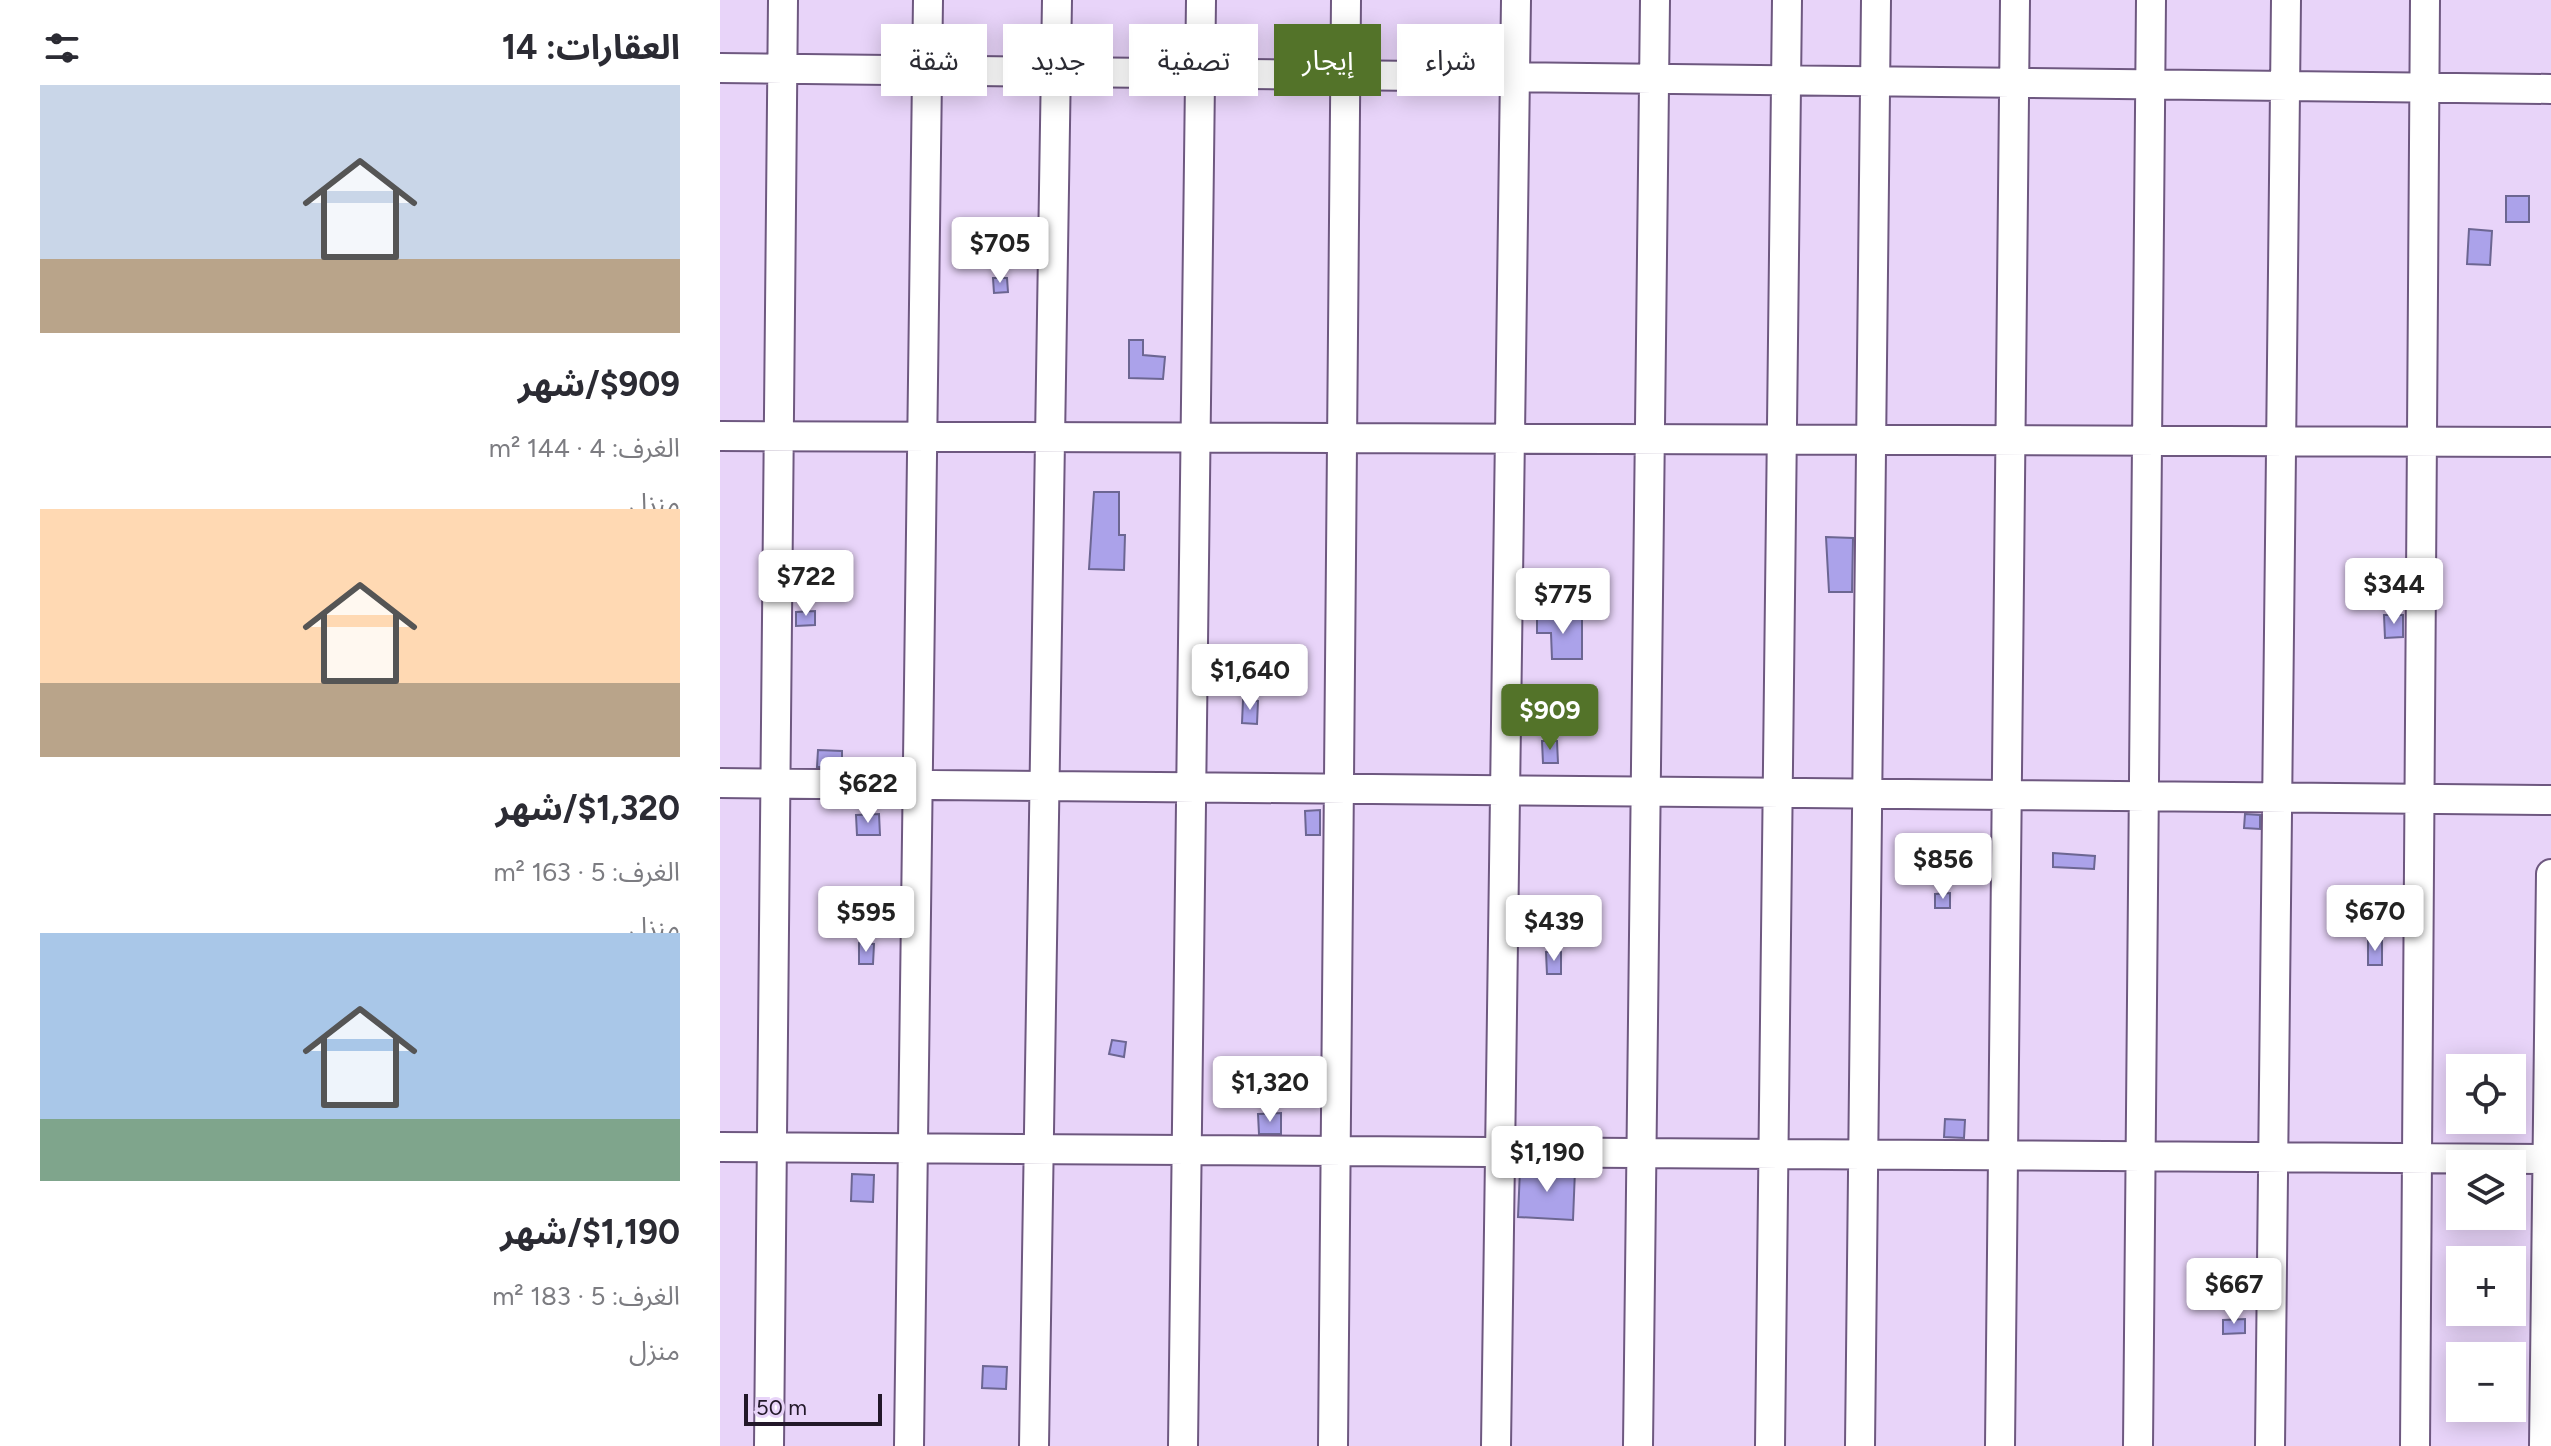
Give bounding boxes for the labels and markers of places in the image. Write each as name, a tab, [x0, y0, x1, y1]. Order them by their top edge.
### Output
pin: $705	[953, 217, 1047, 285]
pin: $722	[759, 550, 853, 618]
pin: $344	[2347, 558, 2441, 626]
pin: $775	[1516, 568, 1610, 636]
pin: $1,640	[1185, 644, 1315, 712]
pin: $909	[1503, 684, 1597, 752]
pin: $622	[821, 757, 915, 825]
pin: $856	[1896, 833, 1990, 901]
pin: $670	[2328, 885, 2422, 953]
pin: $595	[819, 886, 913, 954]
pin: $439	[1507, 895, 1601, 963]
pin: $1,320	[1205, 1056, 1335, 1124]
pin: $1,190	[1482, 1126, 1612, 1194]
pin: $667	[2187, 1258, 2281, 1326]

